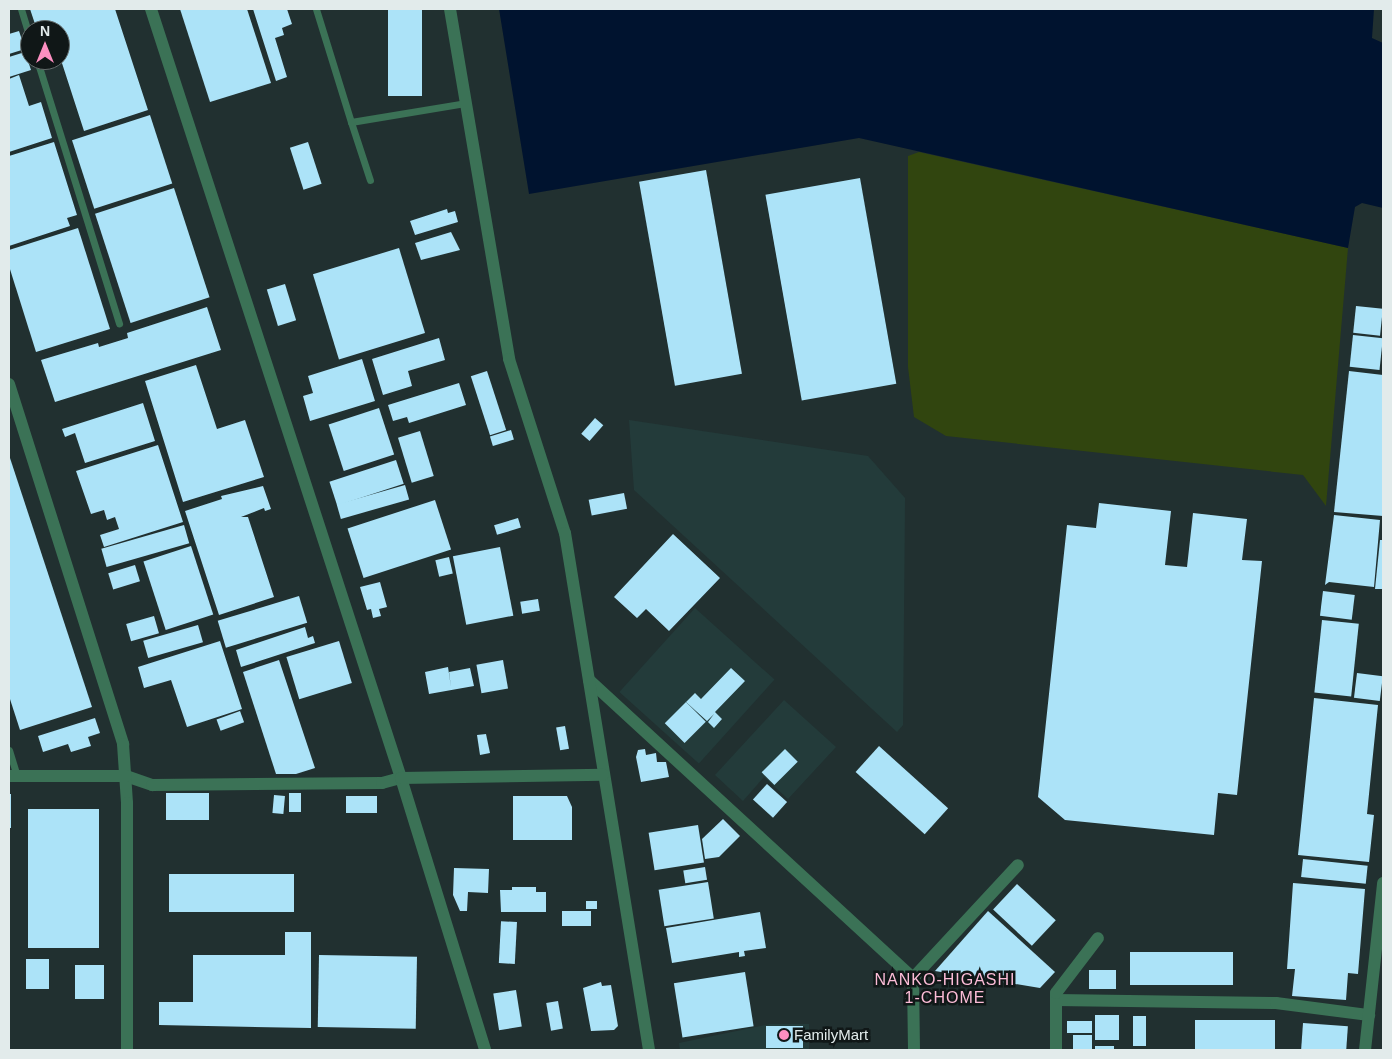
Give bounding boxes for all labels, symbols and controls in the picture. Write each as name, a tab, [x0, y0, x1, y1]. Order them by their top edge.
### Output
north arrow	[20, 20, 70, 70]
text: N	[40, 23, 50, 39]
district label: NANKO-HIGASHI 1-CHOME	[873, 970, 1017, 1008]
place label: FamilyMart	[794, 1026, 868, 1044]
marker: FamilyMart	[778, 1029, 790, 1041]

